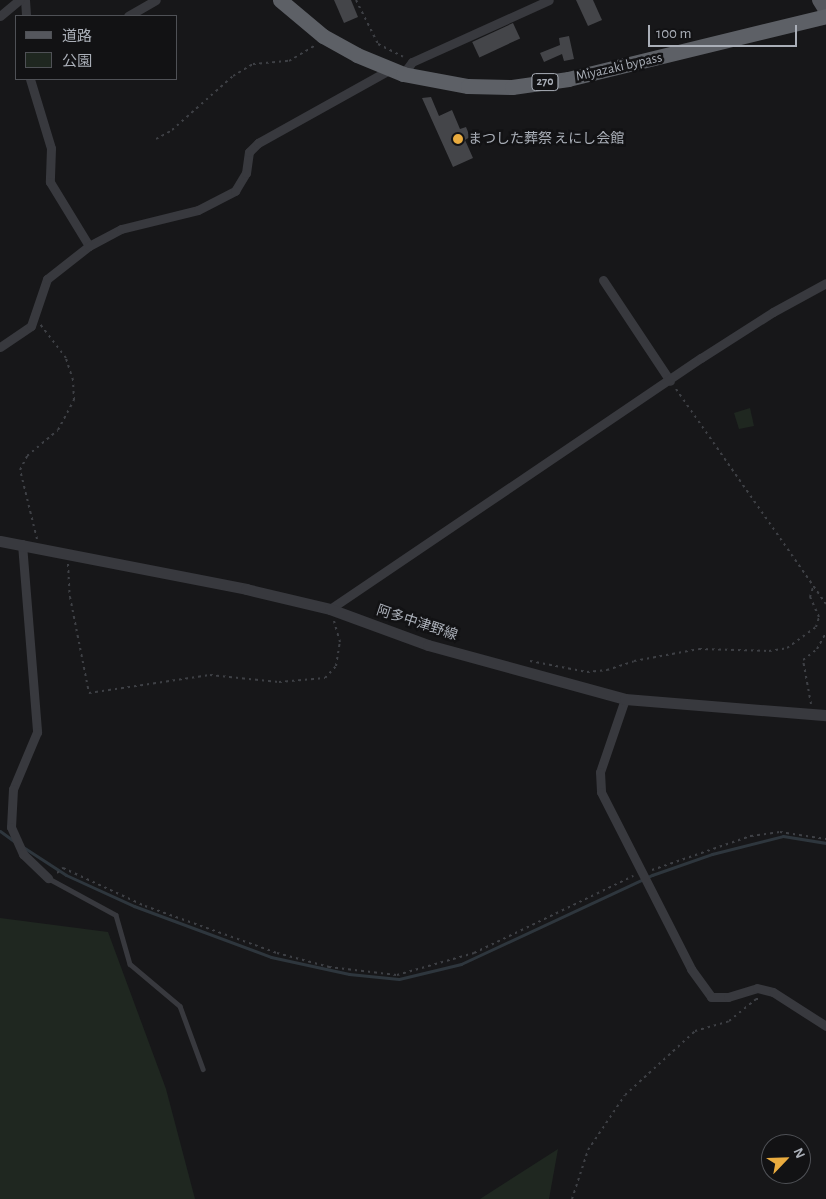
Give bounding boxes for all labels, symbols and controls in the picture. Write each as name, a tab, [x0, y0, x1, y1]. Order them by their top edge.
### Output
legend	[15, 15, 178, 80]
scale bar	[651, 15, 800, 47]
text: 100 m	[656, 26, 691, 41]
text: 道路	[62, 29, 92, 44]
street label: Miyazaki bypass	[574, 49, 664, 85]
text: 公園	[62, 54, 92, 69]
road number: 270	[531, 72, 559, 91]
place label: まつした葬祭 えにし会館	[468, 131, 624, 147]
marker: まつした葬祭 えにし会館	[452, 133, 464, 145]
street label: 阿多中津野線	[374, 602, 460, 644]
north arrow	[761, 1134, 811, 1184]
text: N	[790, 1146, 807, 1161]

